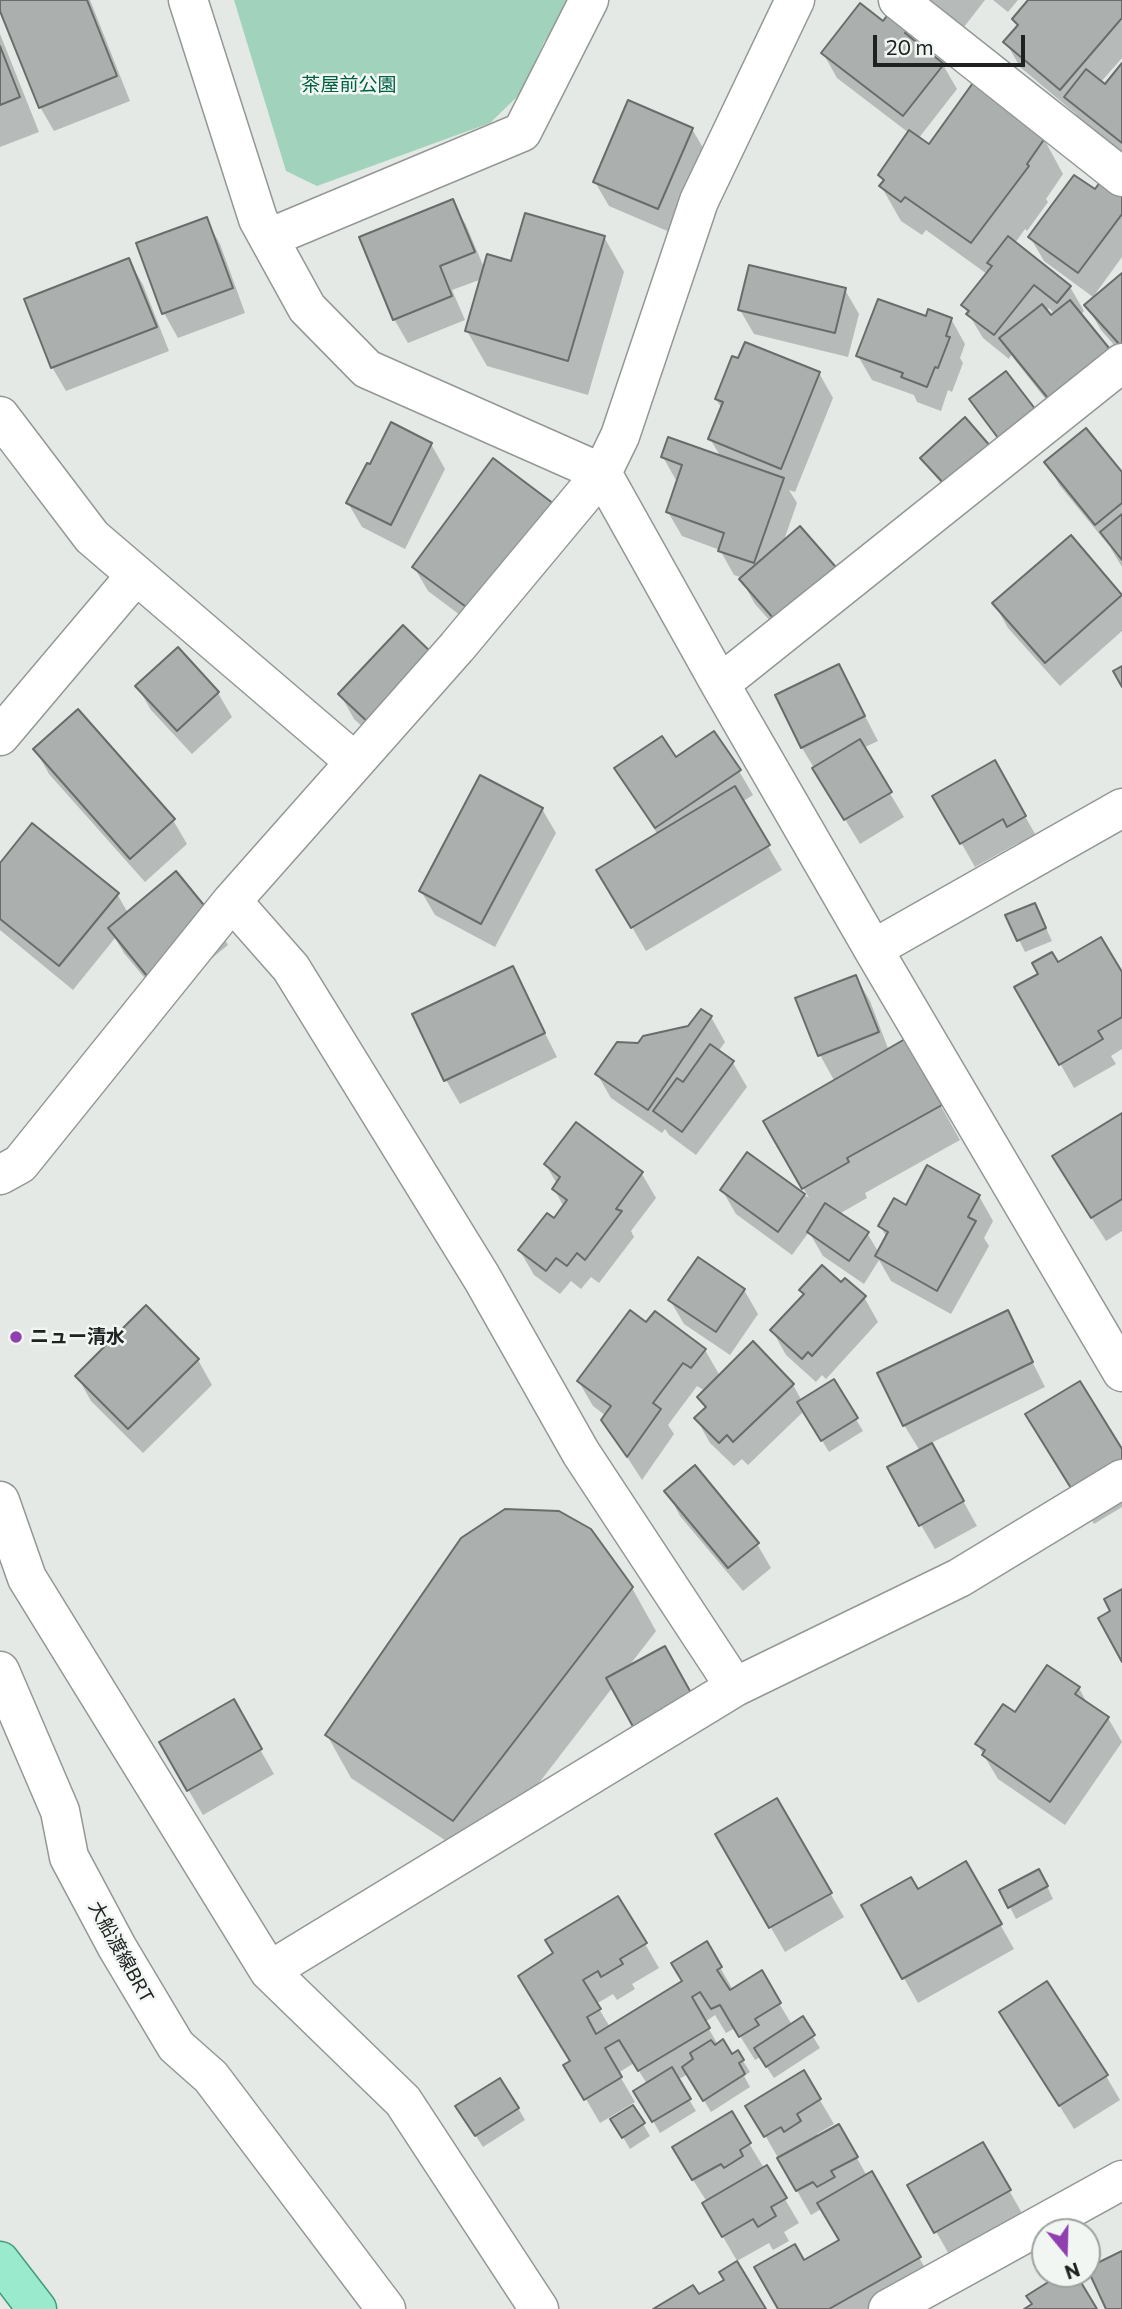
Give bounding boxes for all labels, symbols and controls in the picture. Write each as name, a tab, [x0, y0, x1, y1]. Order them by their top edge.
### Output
scale bar	[877, 21, 1029, 65]
text: 20 m	[886, 34, 934, 59]
park label: 茶屋前公園	[302, 74, 396, 96]
place label: ニュー清水	[30, 1326, 125, 1348]
marker: ニュー清水	[8, 1329, 24, 1345]
street label: 大船渡線BRT	[84, 1897, 158, 2007]
north arrow	[1031, 2218, 1101, 2288]
text: N	[1062, 2258, 1083, 2285]

